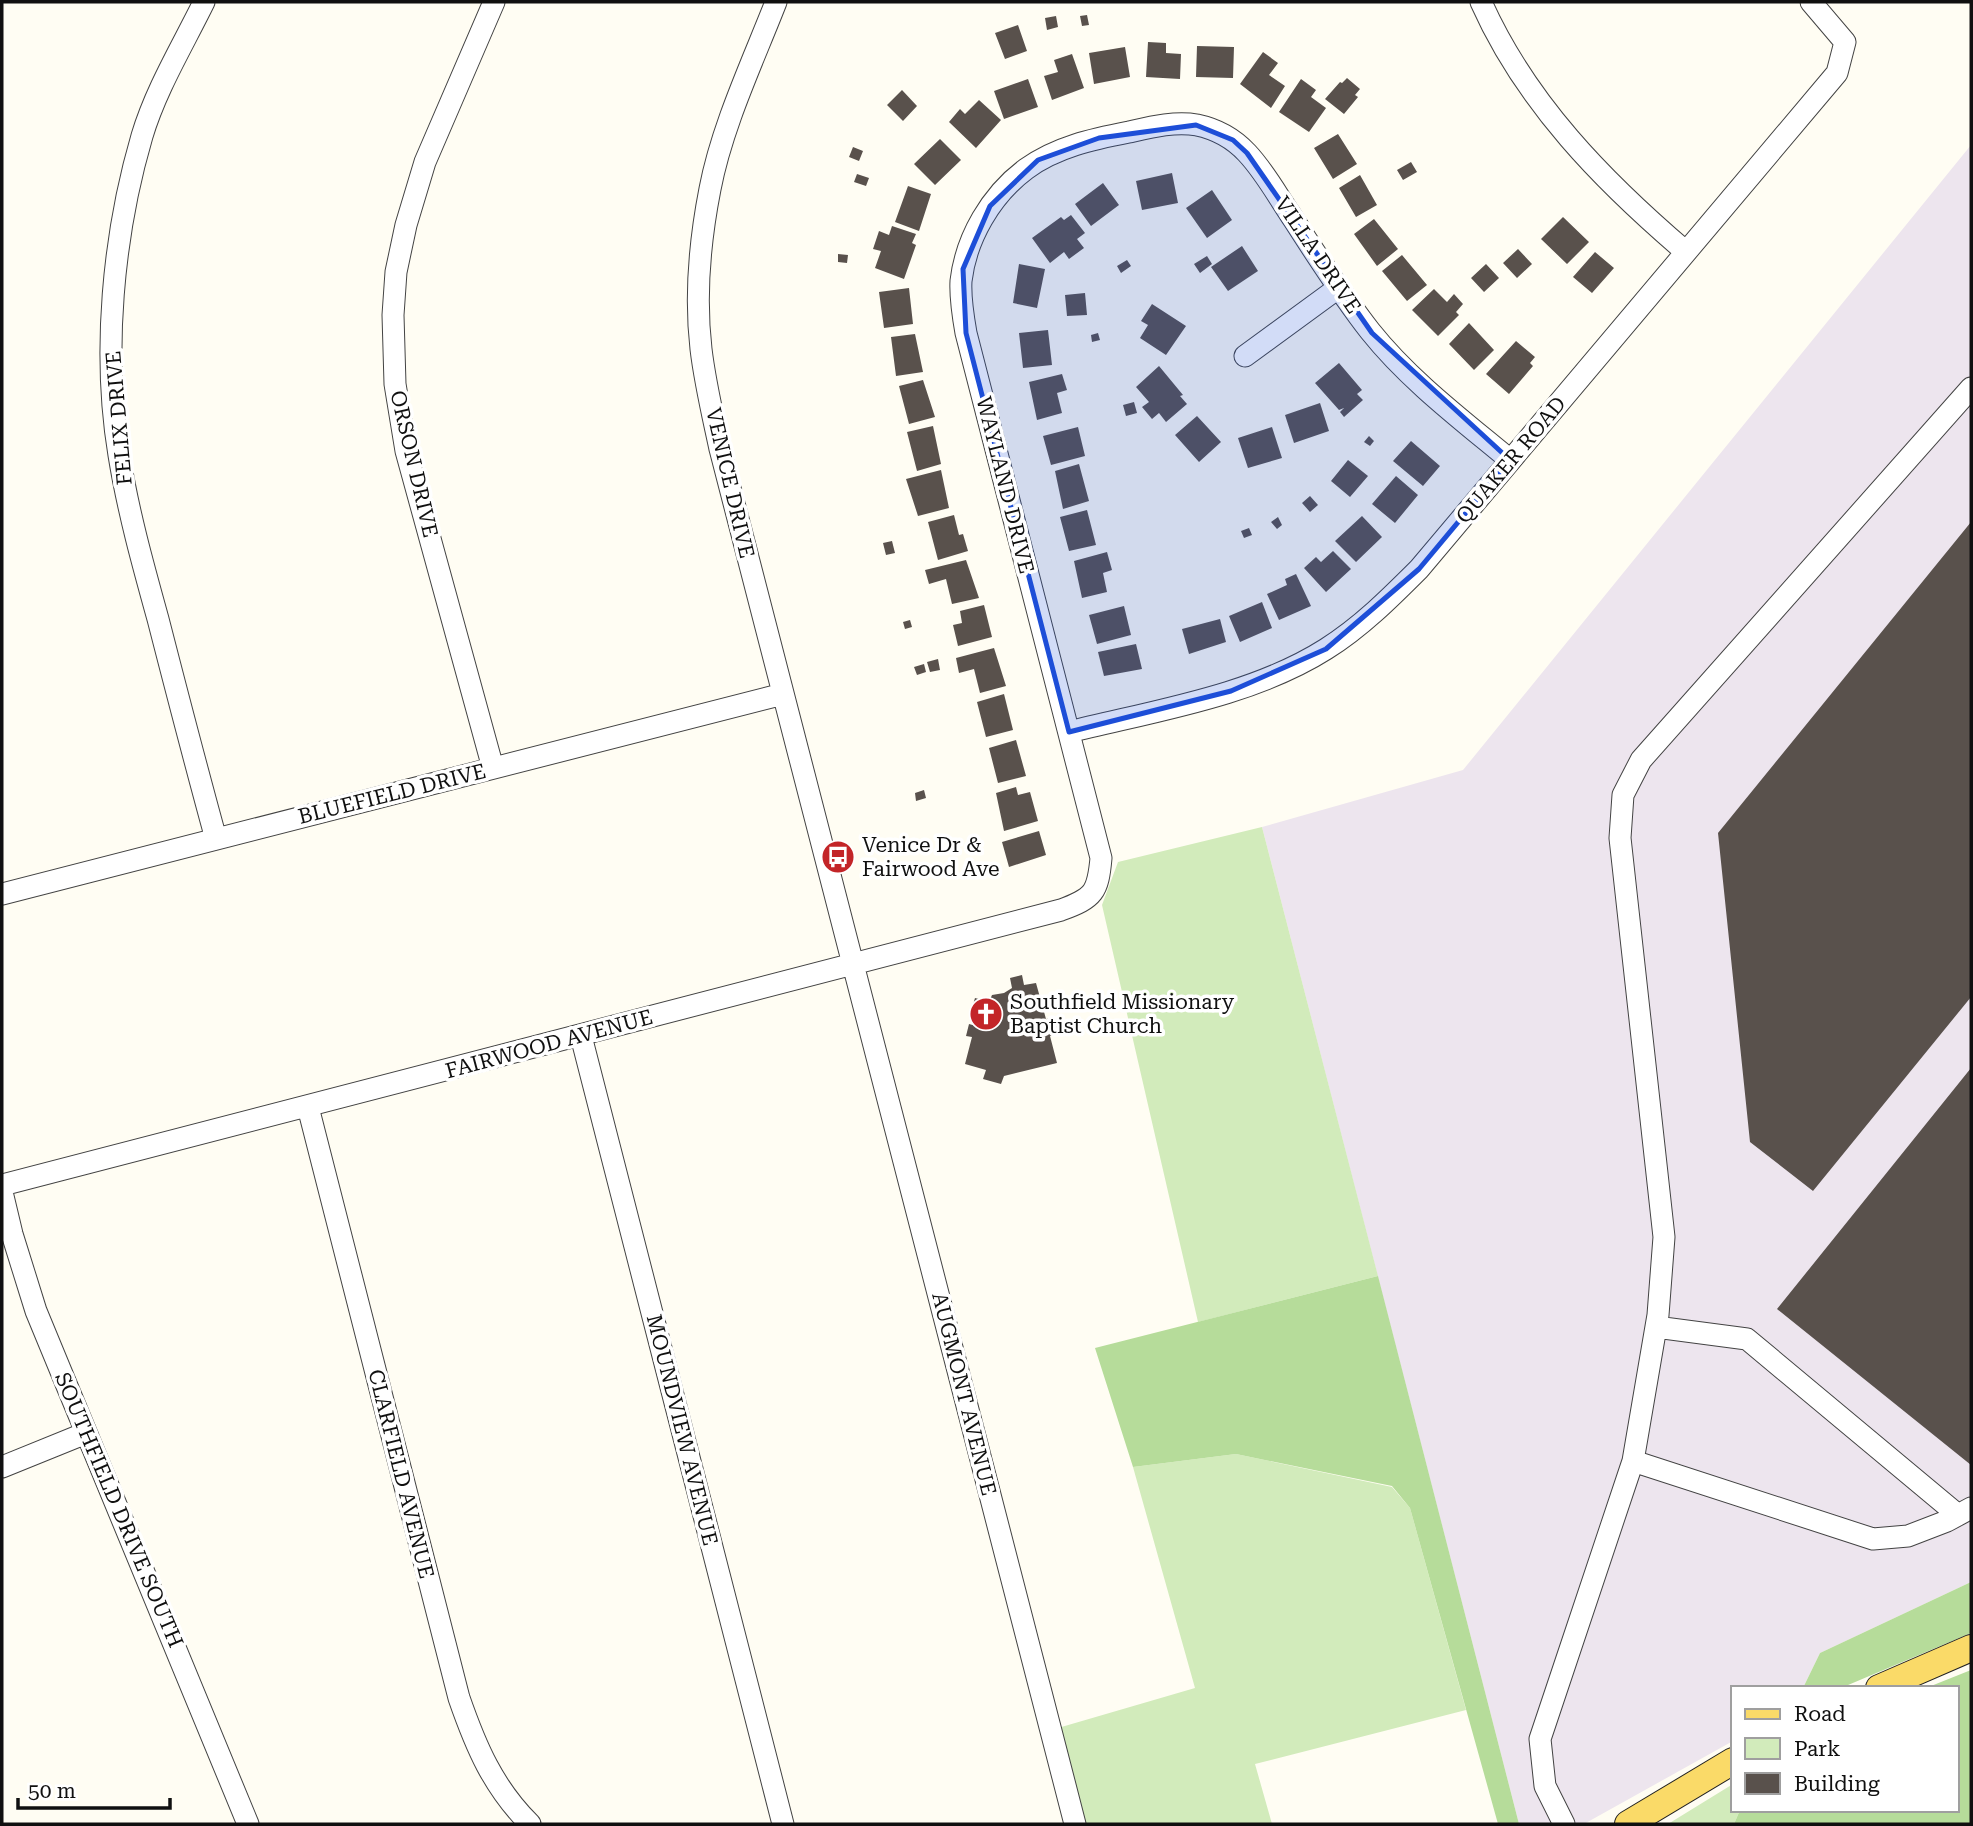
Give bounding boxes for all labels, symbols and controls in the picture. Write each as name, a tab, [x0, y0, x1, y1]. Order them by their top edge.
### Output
street label: VILLA DRIVE	[1270, 192, 1366, 318]
street label: FELIX DRIVE	[101, 350, 137, 486]
street label: ORSON DRIVE	[385, 388, 443, 540]
street label: QUAKER ROAD	[1451, 392, 1571, 528]
street label: WAYLAND DRIVE	[971, 394, 1039, 576]
street label: VENICE DRIVE	[701, 406, 759, 560]
street label: BLUEFIELD DRIVE	[296, 759, 488, 829]
place label: Venice Dr & Fairwood Ave	[862, 833, 1000, 881]
bus stop icon: Venice Dr & Fairwood Ave	[819, 838, 857, 876]
place label: Southfield Missionary Baptist Church	[1010, 990, 1235, 1038]
church icon: Southfield Missionary Baptist Church	[967, 995, 1005, 1033]
street label: FAIRWOOD AVENUE	[443, 1005, 655, 1083]
street label: AUGMONT AVENUE	[927, 1290, 1001, 1498]
street label: MOUNDVIEW AVENUE	[642, 1312, 722, 1548]
street label: CLARFIELD AVENUE	[363, 1367, 439, 1581]
street label: SOUTHFIELD DRIVE SOUTH	[50, 1369, 188, 1651]
legend	[1731, 1686, 1959, 1812]
text: Road	[1794, 1702, 1846, 1726]
text: Park	[1794, 1737, 1840, 1761]
scale bar	[18, 1766, 170, 1810]
text: Building	[1794, 1772, 1880, 1796]
text: 50 m	[28, 1779, 76, 1803]

